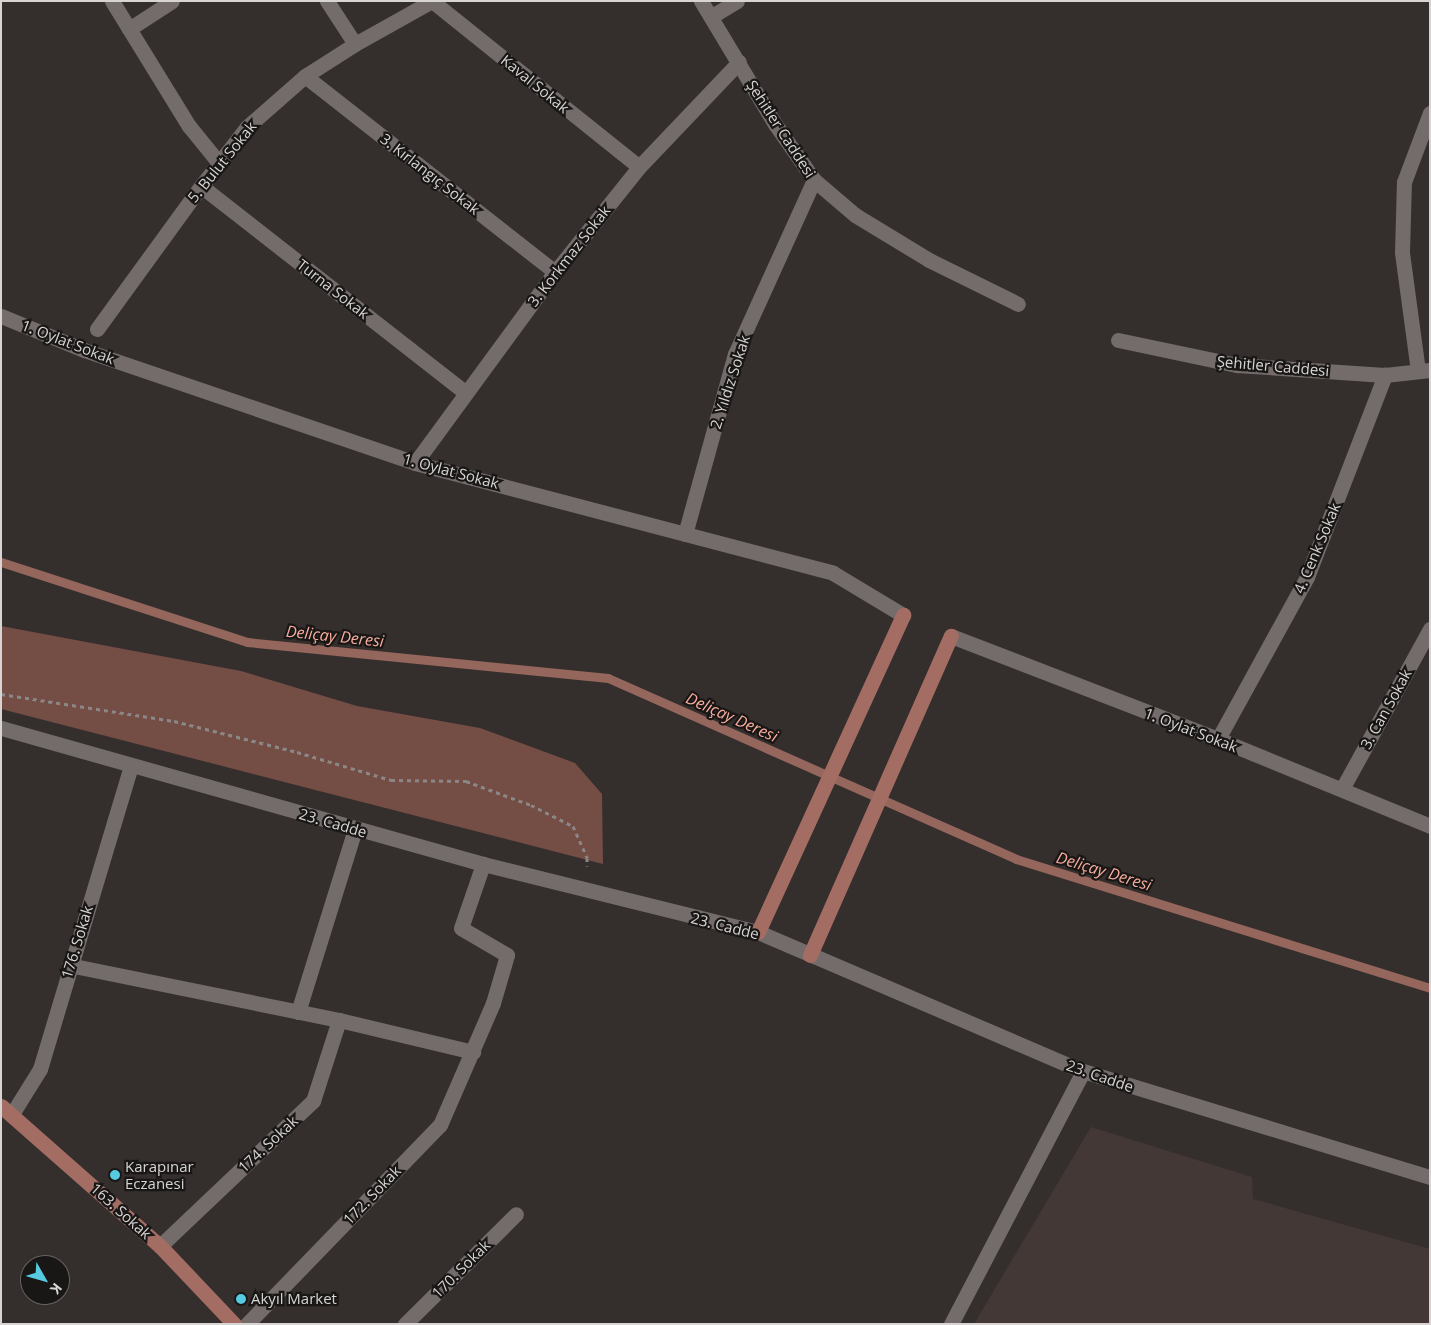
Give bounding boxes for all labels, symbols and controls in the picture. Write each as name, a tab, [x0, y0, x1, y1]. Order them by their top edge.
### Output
street label: Kaval Sokak	[497, 51, 573, 117]
street label: Şehitler Caddesi	[743, 77, 819, 181]
street label: 5. Bulut Sokak	[184, 118, 260, 206]
street label: 3. Kırlangıç Sokak	[377, 130, 483, 218]
street label: 3. Korkmaz Sokak	[524, 202, 614, 310]
street label: Turna Sokak	[293, 255, 373, 323]
street label: 1. Oylat Sokak	[19, 316, 117, 368]
street label: 2. Yıldız Sokak	[706, 333, 754, 431]
street label: Şehitler Caddesi	[1216, 352, 1330, 380]
street label: 1. Oylat Sokak	[401, 450, 501, 492]
street label: 4. Cenk Sokak	[1290, 500, 1344, 596]
water label: Deliçay Deresi	[285, 621, 385, 651]
street label: 3. Can Sokak	[1357, 666, 1415, 752]
water label: Deliçay Deresi	[683, 688, 781, 746]
street label: 1. Oylat Sokak	[1142, 704, 1240, 756]
street label: 23. Cadde	[297, 805, 369, 841]
water label: Deliçay Deresi	[1054, 847, 1154, 895]
street label: 176. Sokak	[57, 904, 97, 980]
street label: 23. Cadde	[689, 909, 761, 943]
street label: 23. Cadde	[1064, 1056, 1136, 1096]
street label: 174. Sokak	[234, 1112, 302, 1176]
place label: Karapınar Eczanesi	[125, 1157, 194, 1192]
street label: 172. Sokak	[340, 1162, 404, 1228]
marker: Karapınar Eczanesi	[109, 1169, 121, 1181]
street label: 163. Sokak	[87, 1179, 155, 1243]
street label: 170. Sokak	[428, 1236, 494, 1302]
north arrow	[20, 1255, 70, 1305]
text: K	[46, 1279, 67, 1298]
place label: Akyıl Market	[251, 1290, 337, 1308]
marker: Akyıl Market	[235, 1293, 247, 1305]

